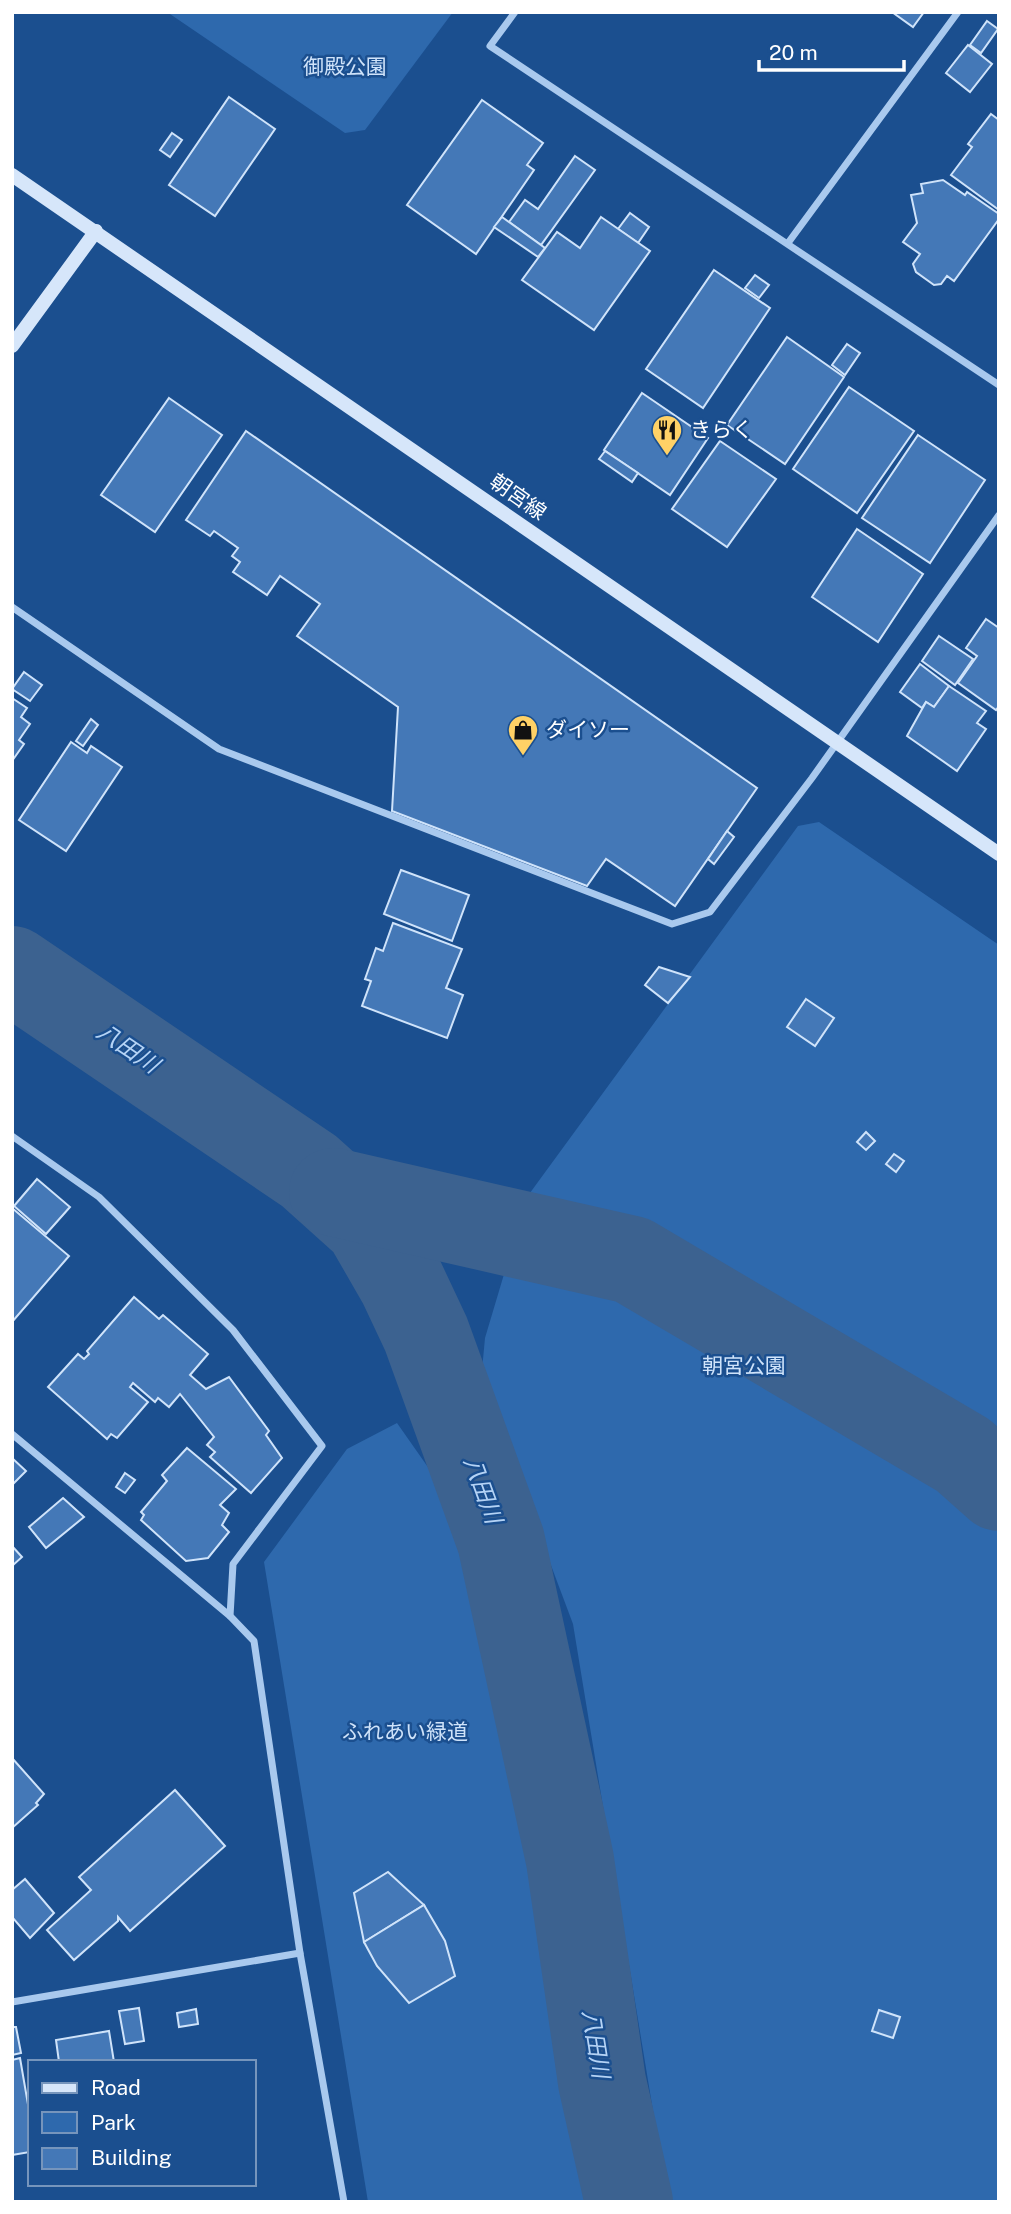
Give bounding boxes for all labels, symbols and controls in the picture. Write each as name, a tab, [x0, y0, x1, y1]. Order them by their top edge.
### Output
scale bar	[759, 28, 904, 72]
text: 20 m	[769, 40, 818, 65]
park label: 御殿公園	[303, 54, 387, 79]
restaurant icon: きらく	[650, 413, 684, 457]
place label: きらく	[690, 417, 753, 442]
street label: 朝宮線	[485, 468, 551, 525]
shop icon: ダイソー	[506, 713, 540, 757]
place label: ダイソー	[546, 717, 630, 742]
water label: 八田川	[92, 1017, 167, 1080]
park label: 朝宮公園	[702, 1353, 786, 1378]
water label: 八田川	[459, 1453, 509, 1530]
park label: ふれあい緑道	[342, 1719, 468, 1744]
water label: 八田川	[578, 2008, 616, 2083]
legend	[28, 2060, 256, 2186]
text: Road	[91, 2075, 141, 2100]
text: Park	[91, 2110, 136, 2135]
text: Building	[91, 2145, 172, 2170]

